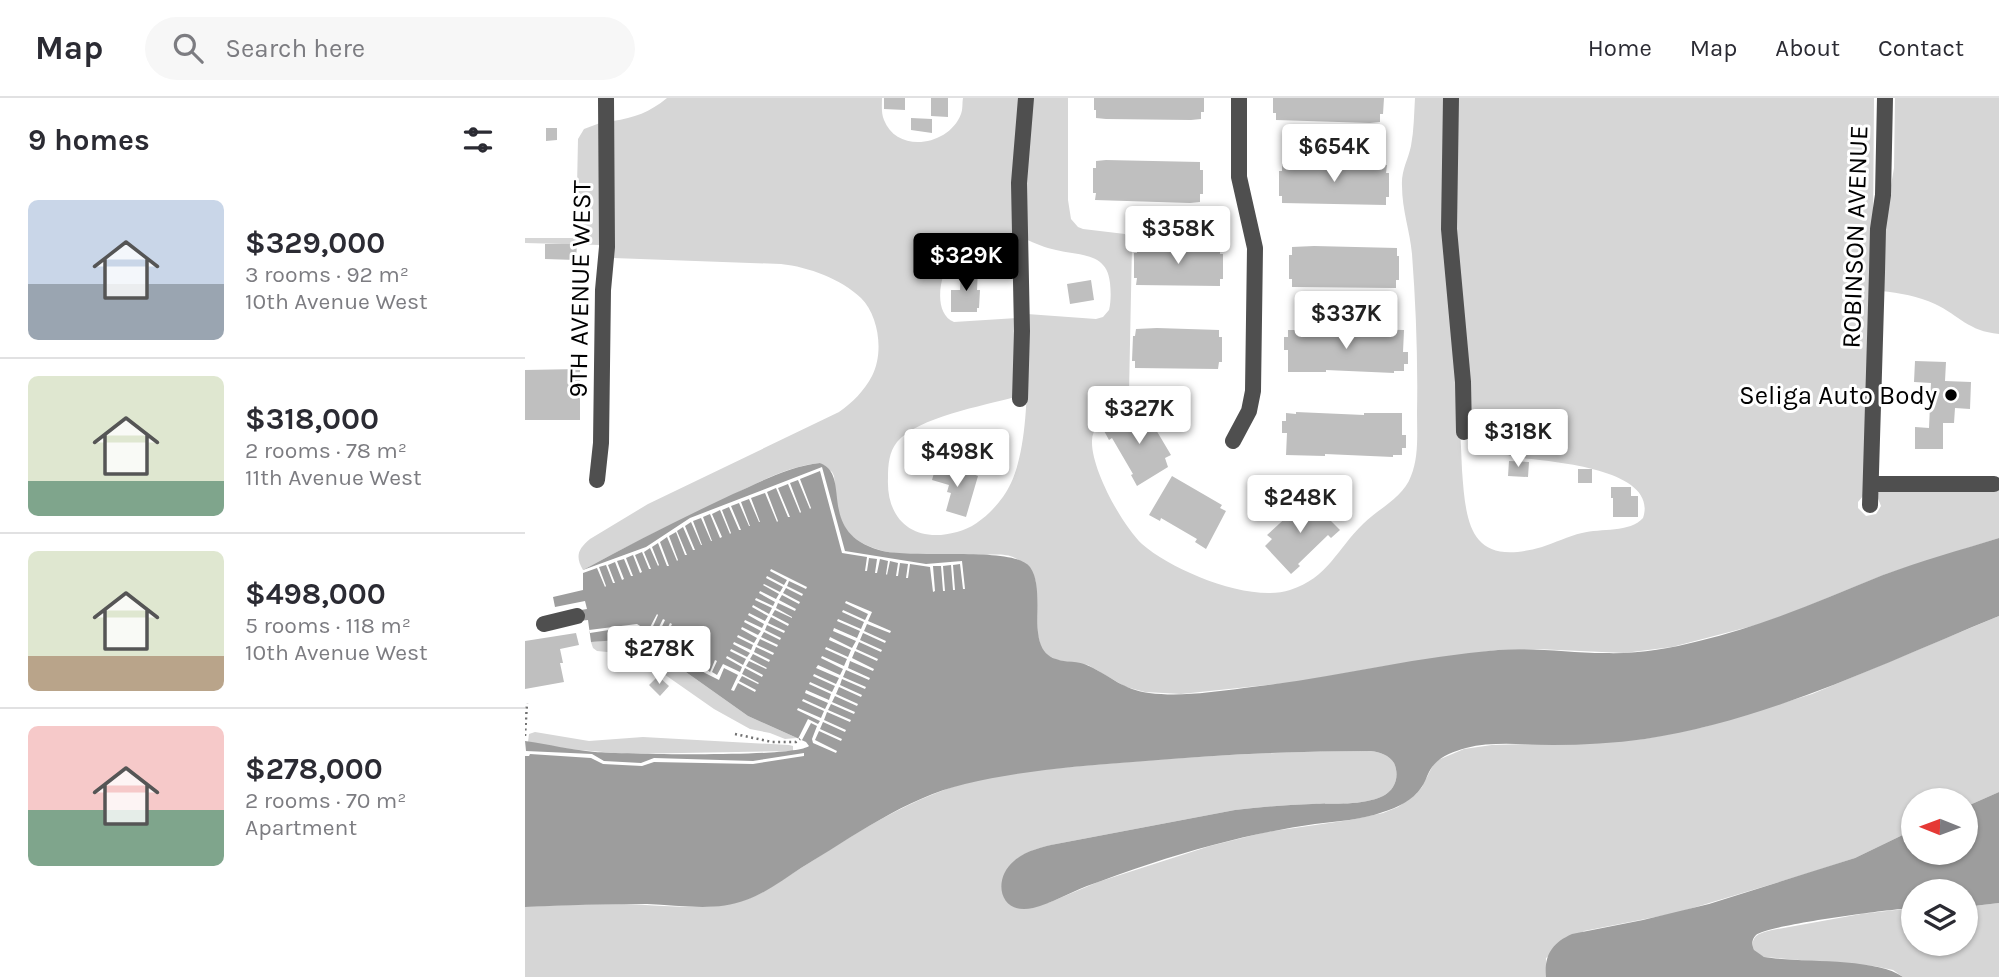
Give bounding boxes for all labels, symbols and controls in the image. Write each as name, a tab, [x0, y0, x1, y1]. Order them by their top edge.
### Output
search box	[145, 17, 635, 80]
text: Map	[35, 29, 103, 67]
icon: search	[169, 29, 207, 67]
text: Search here	[225, 33, 365, 64]
text: Home	[1588, 34, 1652, 62]
text: Map	[1690, 34, 1737, 62]
text: About	[1775, 34, 1840, 62]
text: Contact	[1878, 34, 1964, 62]
icon: filters	[459, 121, 497, 159]
text: 9 homes	[28, 122, 150, 158]
pin: $654K	[1285, 125, 1383, 184]
street label: ROBINSON AVENUE	[1836, 125, 1874, 349]
text: $654K	[1298, 133, 1370, 160]
street label: 9TH AVENUE WEST	[563, 180, 597, 398]
pin: $358K	[1129, 206, 1227, 266]
text: $358K	[1141, 215, 1215, 242]
text: $329,000	[245, 225, 385, 261]
icon: home	[84, 228, 168, 312]
pin: $329K	[917, 234, 1015, 293]
text: $329K	[929, 242, 1003, 269]
text: 3 rooms · 92 m²	[245, 261, 409, 288]
text: 10th Avenue West	[245, 288, 428, 315]
pin: $337K	[1297, 292, 1395, 351]
text: $337K	[1311, 300, 1381, 327]
place label: Seliga Auto Body	[1739, 380, 1937, 411]
pin: $327K	[1090, 386, 1188, 446]
marker: Seliga Auto Body	[1943, 387, 1959, 403]
text: $327K	[1104, 395, 1174, 422]
text: $318,000	[245, 401, 379, 437]
icon: home	[84, 404, 168, 488]
pin: $318K	[1469, 410, 1567, 469]
text: $318K	[1484, 418, 1552, 445]
pin: $498K	[908, 430, 1006, 489]
text: 2 rooms · 78 m²	[245, 437, 407, 464]
text: $498K	[920, 438, 994, 465]
text: 11th Avenue West	[245, 464, 422, 491]
pin: $248K	[1251, 476, 1349, 535]
text: $248K	[1263, 484, 1337, 511]
text: $498,000	[245, 576, 386, 612]
icon: home	[84, 579, 168, 663]
text: 5 rooms · 118 m²	[245, 612, 411, 639]
pin: $278K	[610, 626, 708, 686]
text: $278K	[623, 635, 695, 662]
text: 10th Avenue West	[245, 639, 428, 666]
text: $278,000	[245, 751, 383, 787]
icon: home	[84, 754, 168, 838]
text: 2 rooms · 70 m²	[245, 787, 407, 814]
north arrow	[1901, 788, 1977, 864]
map controls	[1901, 788, 1978, 956]
text: Apartment	[245, 814, 357, 841]
button: layers	[1901, 879, 1978, 956]

